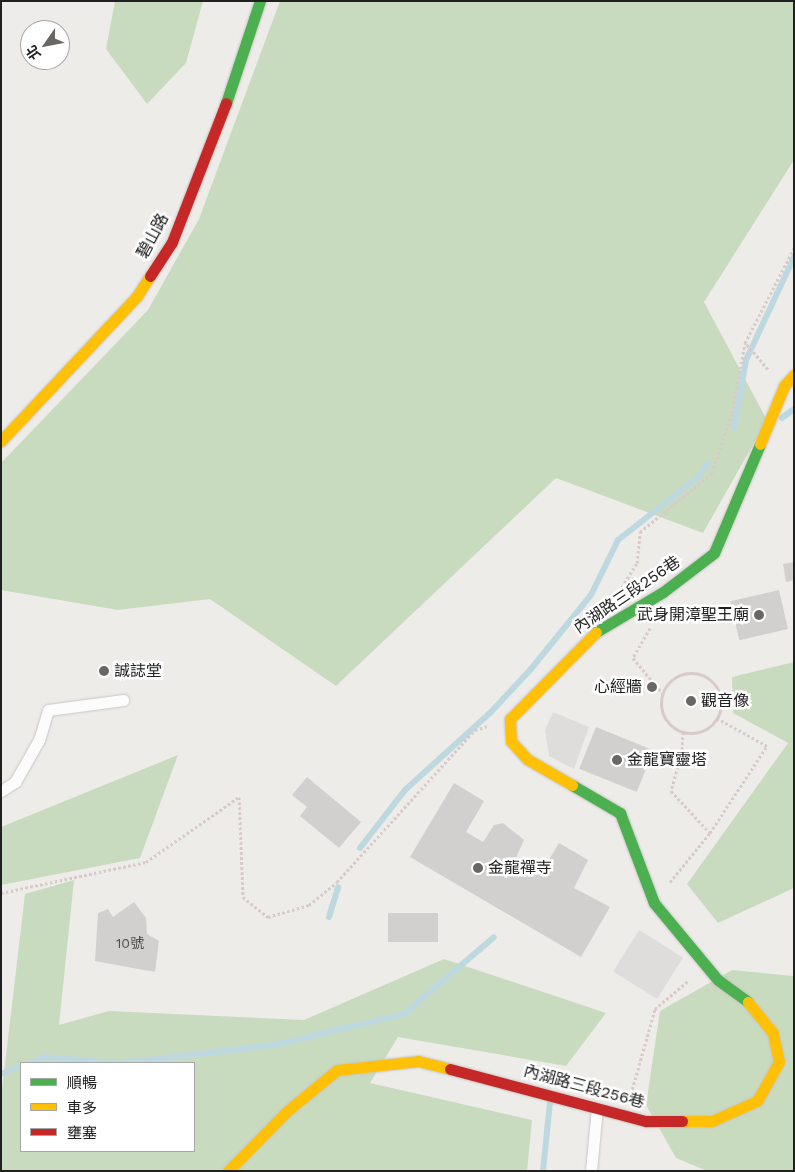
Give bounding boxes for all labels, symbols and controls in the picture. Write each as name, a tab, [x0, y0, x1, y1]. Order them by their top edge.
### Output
north arrow	[20, 20, 70, 70]
text: 北	[23, 42, 44, 63]
street label: 碧山路	[133, 210, 173, 262]
street label: 內湖路三段256巷	[570, 552, 684, 638]
place label: 武身開漳聖王廟	[637, 605, 749, 625]
marker: 武身開漳聖王廟	[753, 609, 765, 621]
place label: 誠誌堂	[114, 661, 162, 681]
marker: 誠誌堂	[98, 665, 110, 677]
place label: 心經牆	[594, 677, 642, 697]
marker: 心經牆	[646, 681, 658, 693]
place label: 觀音像	[701, 691, 749, 711]
marker: 觀音像	[685, 695, 697, 707]
place label: 金龍寶靈塔	[627, 750, 707, 770]
marker: 金龍寶靈塔	[611, 754, 623, 766]
place label: 金龍禪寺	[488, 858, 552, 878]
marker: 金龍禪寺	[472, 862, 484, 874]
house number: 10號	[116, 935, 144, 951]
legend	[20, 1062, 195, 1152]
street label: 內湖路三段256巷	[521, 1062, 647, 1112]
text: 順暢	[67, 1074, 97, 1092]
text: 車多	[67, 1099, 97, 1117]
text: 壅塞	[67, 1124, 97, 1142]

